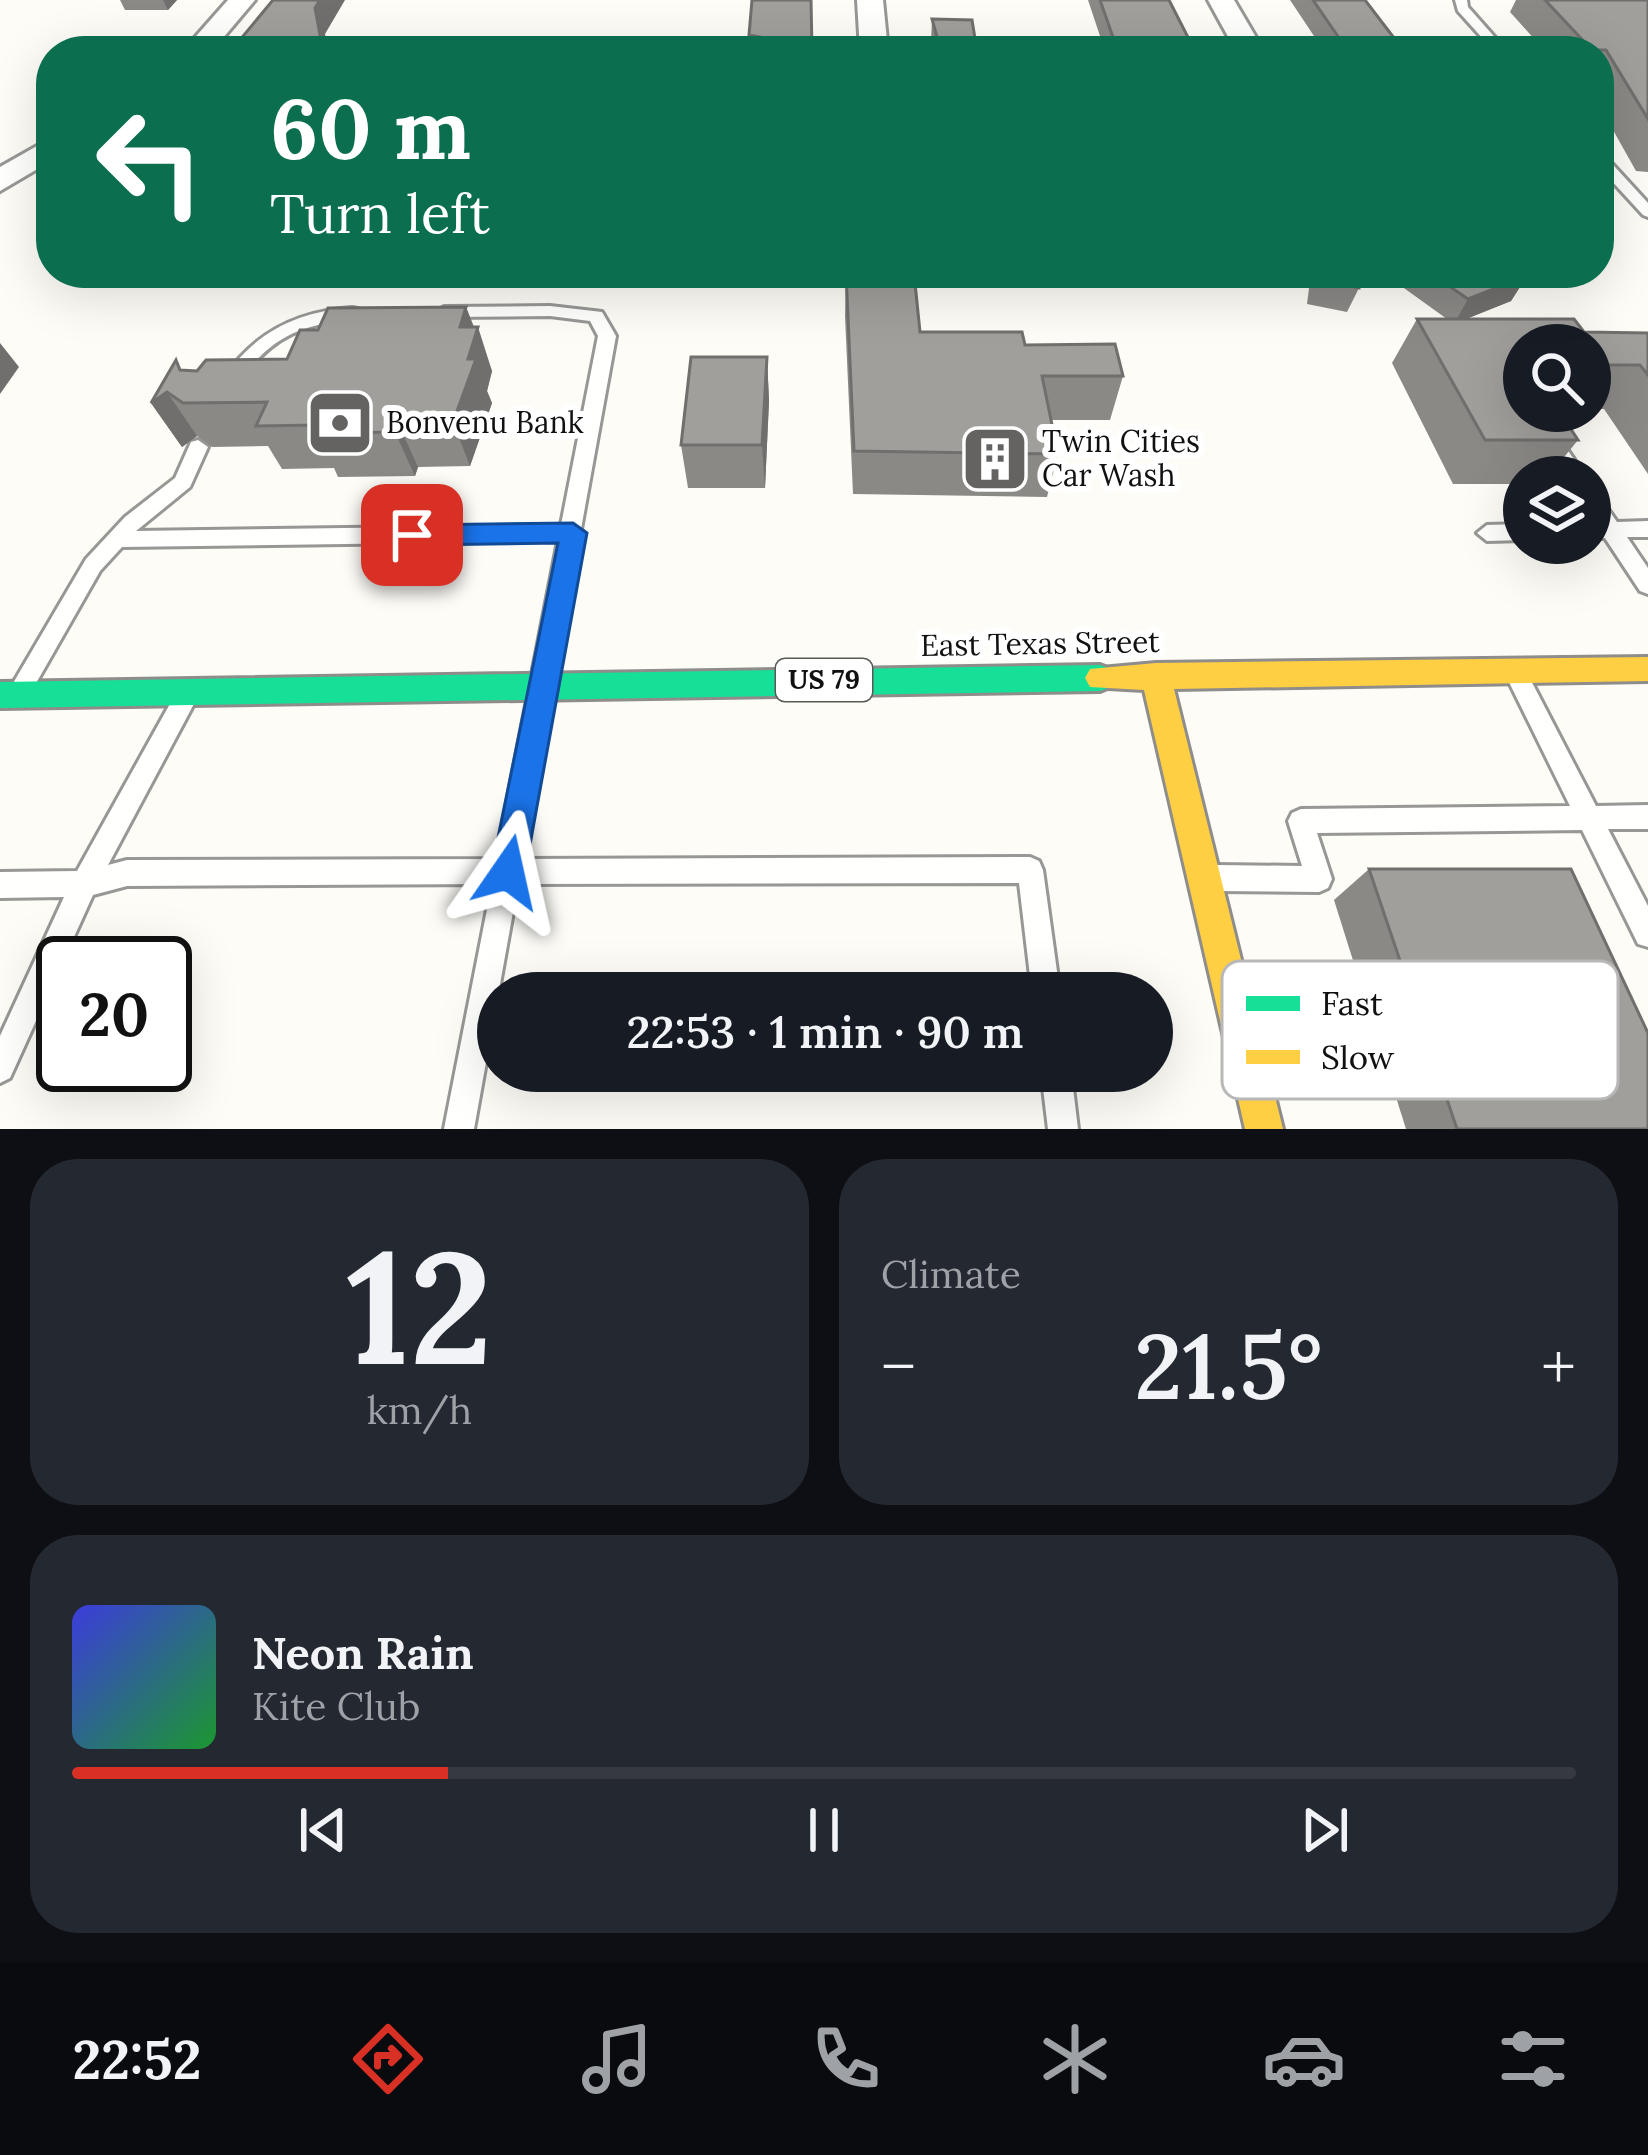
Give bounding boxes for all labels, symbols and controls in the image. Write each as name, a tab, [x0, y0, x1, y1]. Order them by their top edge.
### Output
text: 60 m	[270, 74, 471, 182]
icon: left	[72, 84, 228, 240]
text: Turn left	[270, 179, 490, 248]
map controls	[1503, 324, 1611, 564]
button: search	[1503, 324, 1611, 432]
bank icon: Bonvenu Bank	[305, 388, 375, 458]
place label: Bonvenu Bank	[386, 403, 584, 441]
place label: Twin Cities Car Wash	[1042, 422, 1200, 494]
building icon: Twin Cities Car Wash	[960, 424, 1030, 494]
button: layers	[1503, 456, 1611, 564]
pin	[361, 484, 463, 586]
icon: arrive	[379, 502, 445, 568]
street label: East Texas Street	[920, 622, 1160, 664]
road number: US 79	[776, 659, 872, 701]
position arrow	[445, 809, 571, 935]
speed limit sign: 20	[36, 936, 192, 1092]
legend	[1222, 961, 1618, 1099]
text: Fast	[1321, 982, 1383, 1024]
text: 22:53 · 1 min · 90 m	[626, 1003, 1024, 1060]
text: Slow	[1321, 1036, 1395, 1078]
text: 12	[346, 1207, 493, 1407]
text: Climate	[881, 1249, 1021, 1299]
text: 21.5°	[1134, 1308, 1323, 1424]
text: −	[881, 1324, 916, 1408]
text: +	[1541, 1324, 1576, 1408]
text: km/h	[367, 1385, 472, 1435]
text: Neon Rain	[252, 1624, 474, 1681]
text: Kite Club	[252, 1681, 421, 1731]
icon: previous	[290, 1797, 356, 1863]
icon: pause	[791, 1797, 857, 1863]
icon: next	[1292, 1797, 1358, 1863]
icon: directions	[346, 2017, 430, 2101]
icon: music	[575, 2017, 659, 2101]
icon: phone	[804, 2017, 888, 2101]
icon: climate	[1033, 2017, 1117, 2101]
icon: car	[1262, 2017, 1346, 2101]
icon: filters	[1491, 2017, 1575, 2101]
text: 22:52	[72, 2025, 202, 2094]

